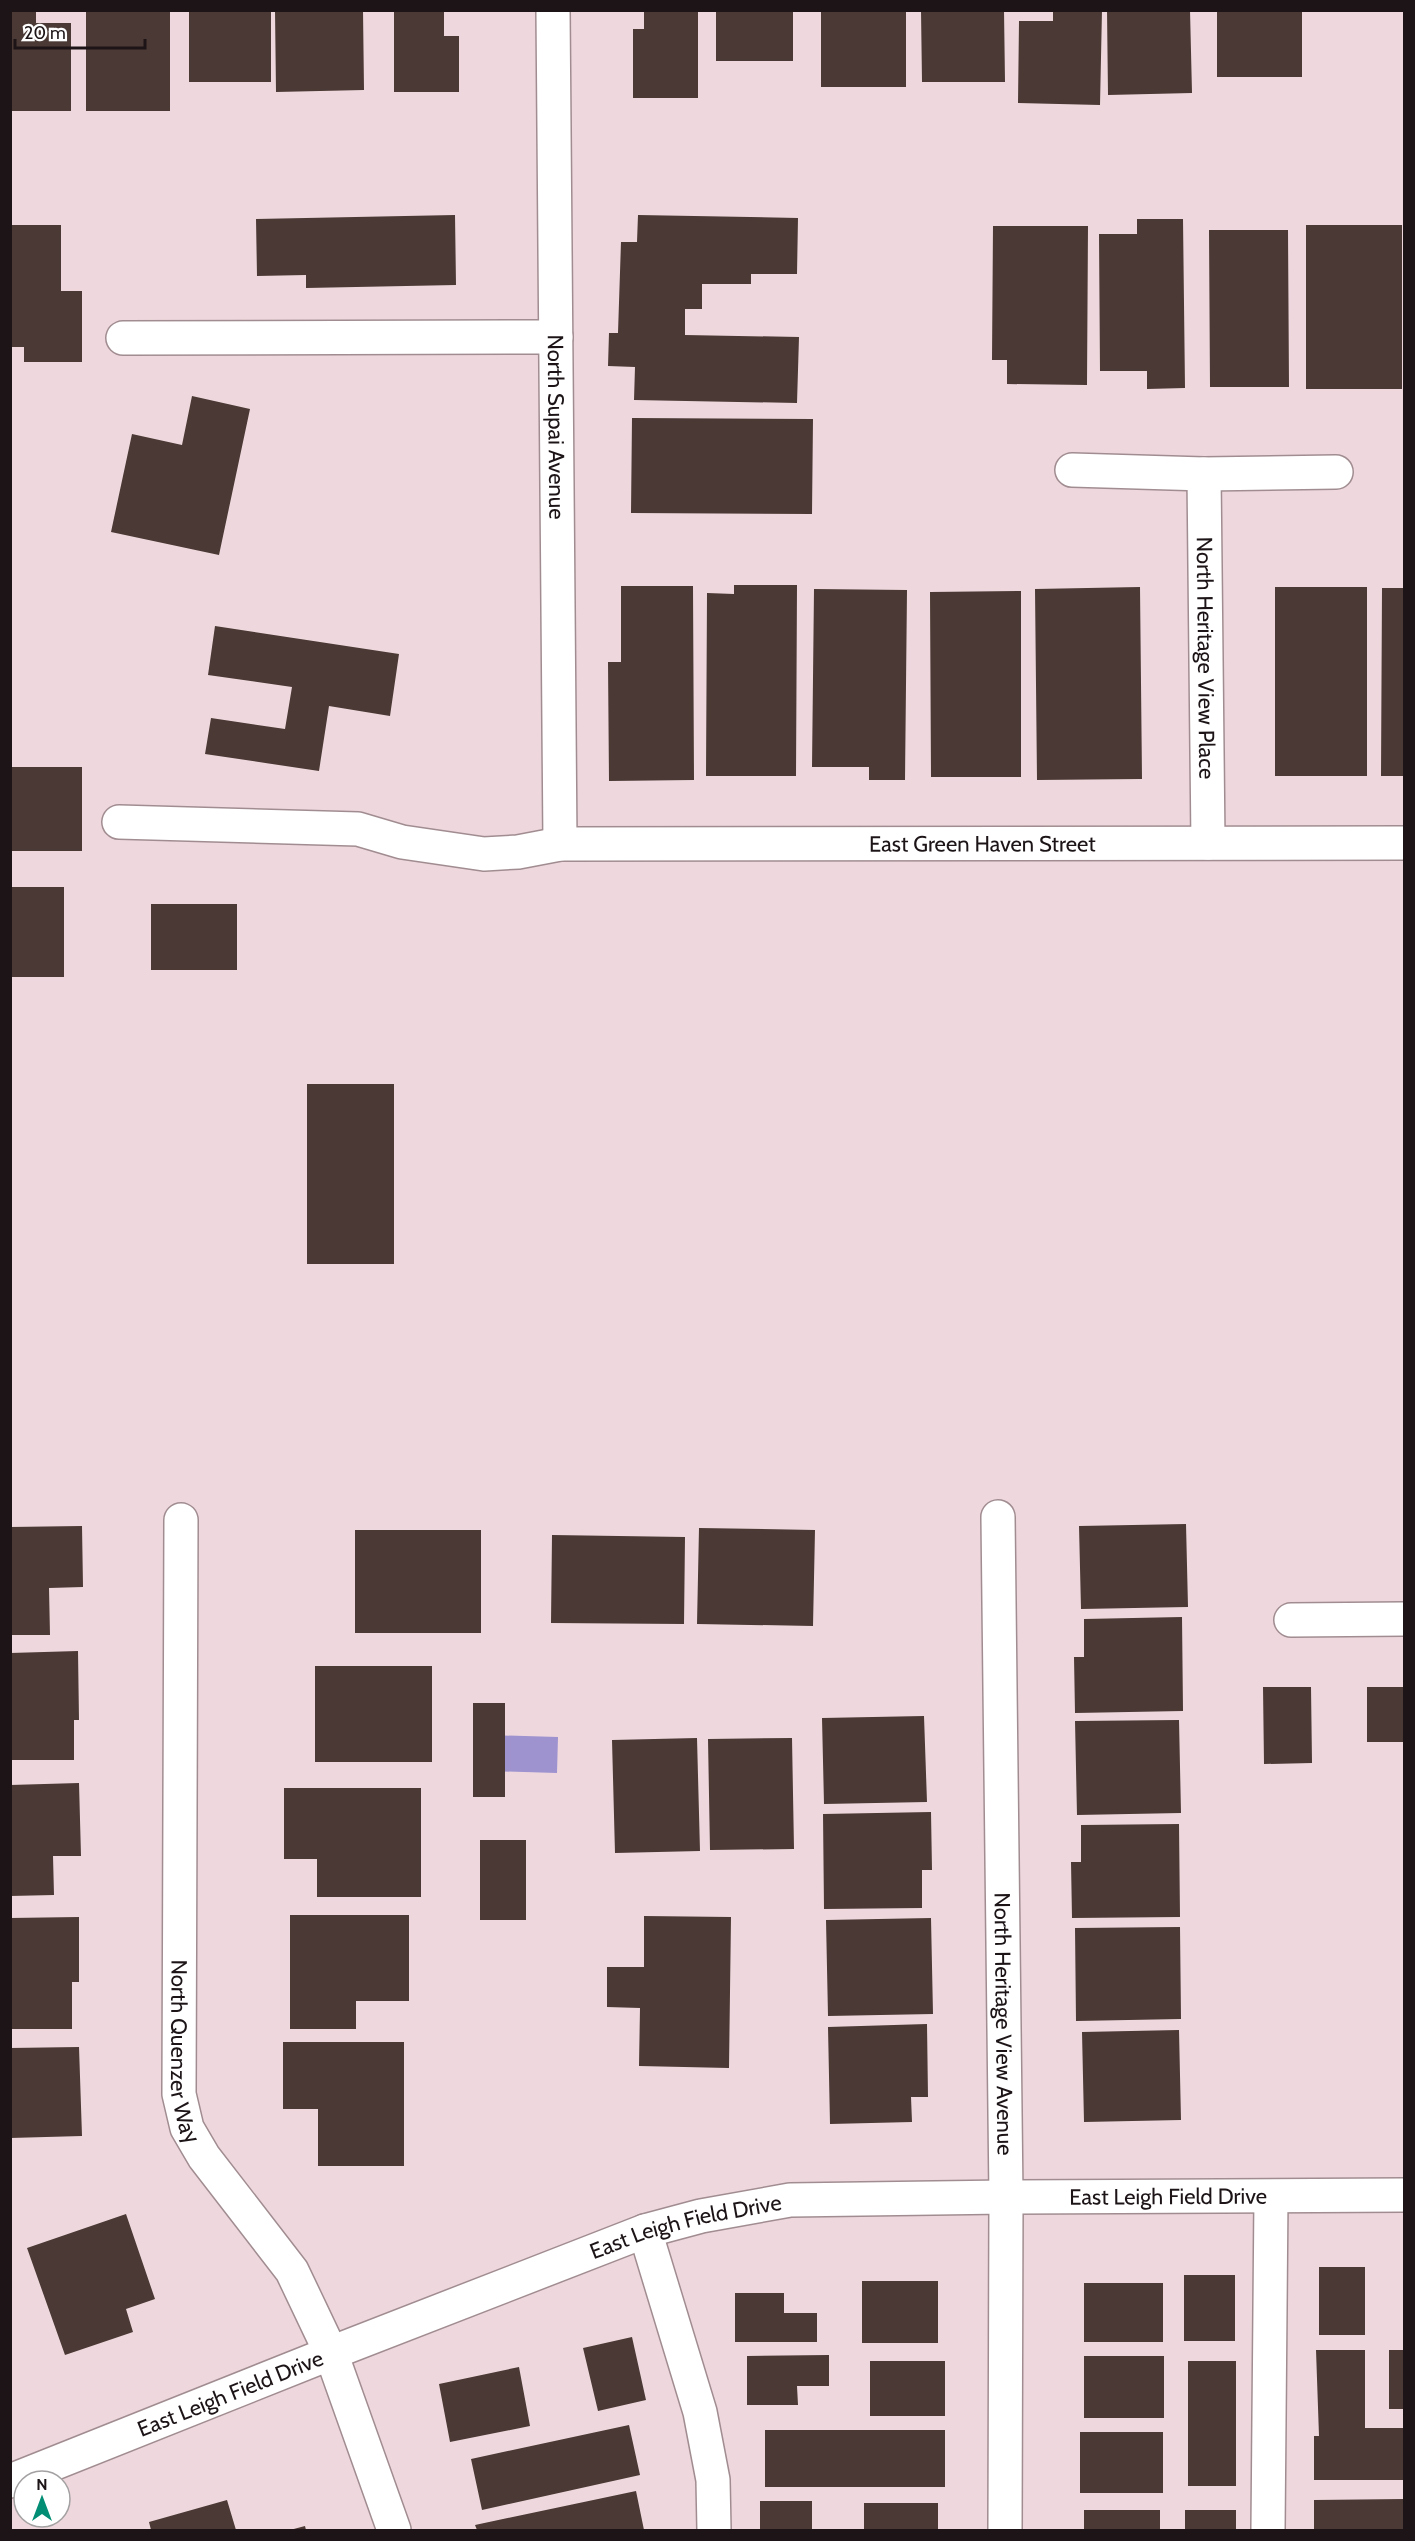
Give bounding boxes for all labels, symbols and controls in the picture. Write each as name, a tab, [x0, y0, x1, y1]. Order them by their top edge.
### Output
scale bar	[15, 12, 146, 50]
text: 20 m	[24, 22, 66, 44]
street label: North Supai Avenue	[542, 334, 570, 520]
street label: North Heritage View Place	[1191, 537, 1220, 779]
street label: East Green Haven Street	[869, 830, 1096, 858]
street label: North Heritage View Avenue	[988, 1892, 1019, 2156]
street label: North Quenzer Way	[165, 1959, 206, 2149]
street label: East Leigh Field Drive	[1069, 2183, 1267, 2211]
street label: East Leigh Field Drive	[586, 2189, 784, 2265]
street label: East Leigh Field Drive	[133, 2345, 327, 2443]
north arrow	[12, 2469, 72, 2529]
text: N	[36, 2475, 48, 2494]

